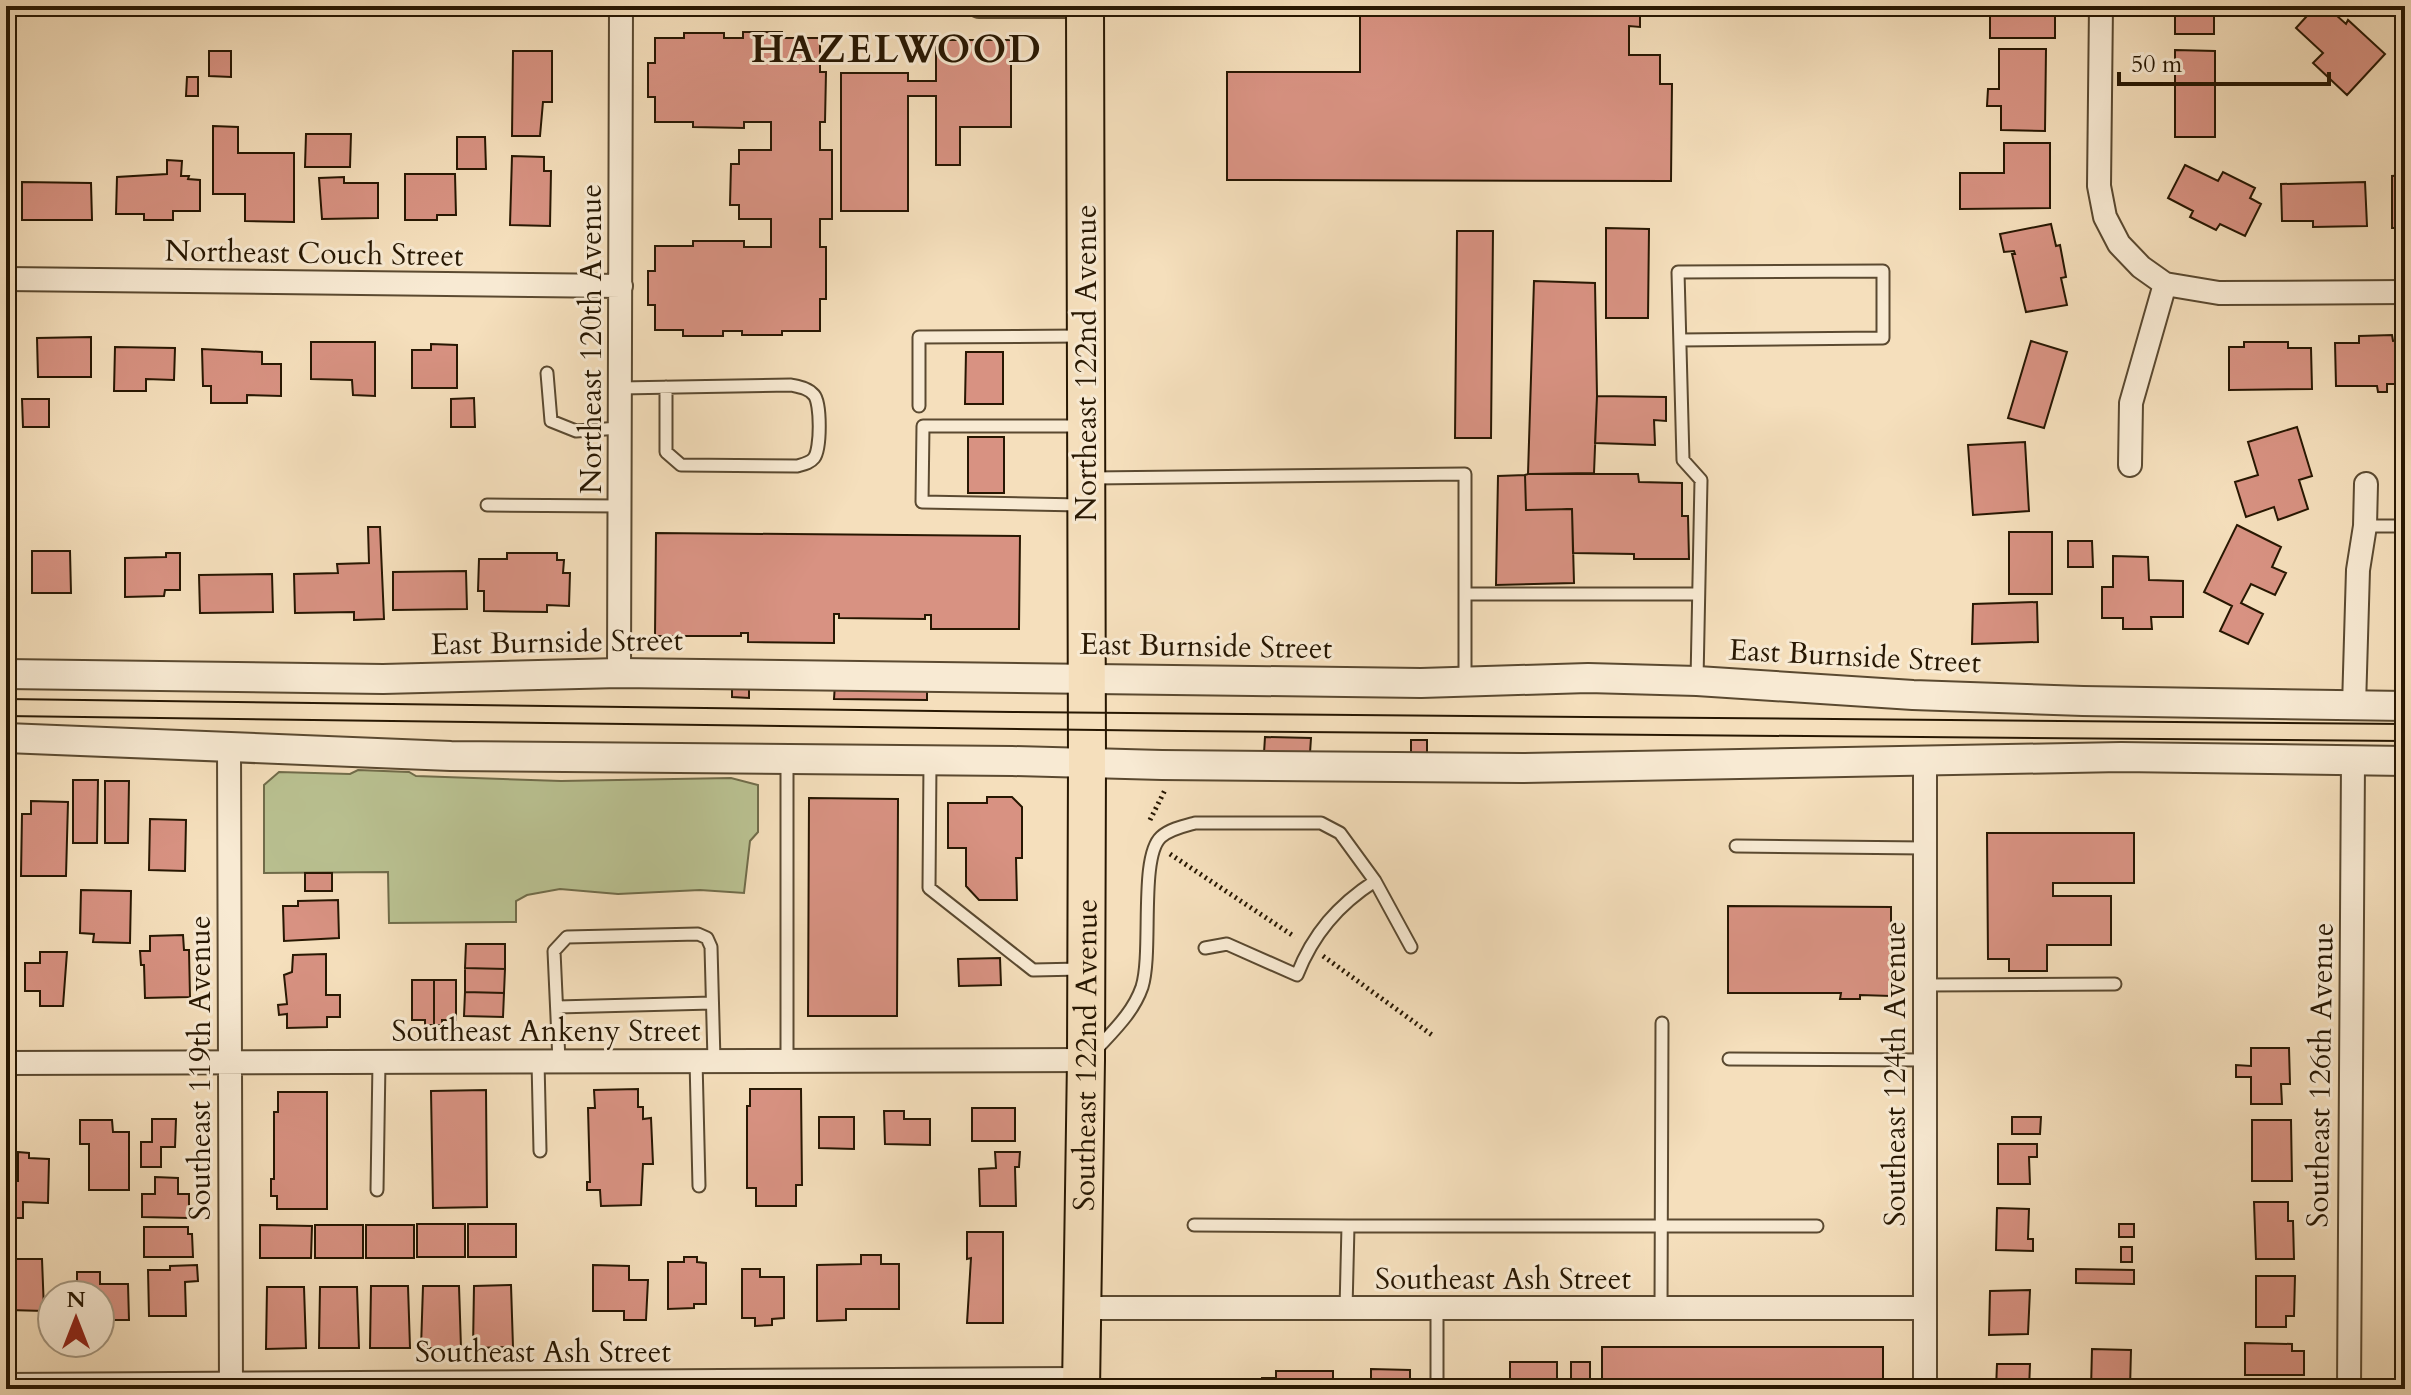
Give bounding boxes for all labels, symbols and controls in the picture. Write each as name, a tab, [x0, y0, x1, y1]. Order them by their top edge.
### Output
district label: HAZELWOOD	[751, 24, 1043, 76]
scale bar	[2119, 36, 2329, 86]
text: 50 m	[2131, 48, 2183, 81]
street label: Northeast 120th Avenue	[571, 184, 612, 494]
street label: Northeast 122nd Avenue	[1066, 204, 1107, 522]
street label: Northeast Couch Street	[164, 230, 464, 277]
street label: East Burnside Street	[431, 620, 684, 665]
street label: East Burnside Street	[1080, 624, 1333, 669]
street label: East Burnside Street	[1728, 629, 1982, 684]
street label: Southeast 122nd Avenue	[1064, 899, 1108, 1212]
street label: Southeast 119th Avenue	[180, 915, 221, 1221]
street label: Southeast 124th Avenue	[1875, 921, 1916, 1227]
street label: Southeast 126th Avenue	[2297, 922, 2344, 1228]
street label: Southeast Ankeny Street	[391, 1011, 701, 1052]
street label: Southeast Ash Street	[1375, 1259, 1631, 1300]
north arrow	[36, 1279, 116, 1359]
text: N	[66, 1285, 86, 1315]
street label: Southeast Ash Street	[415, 1332, 671, 1373]

